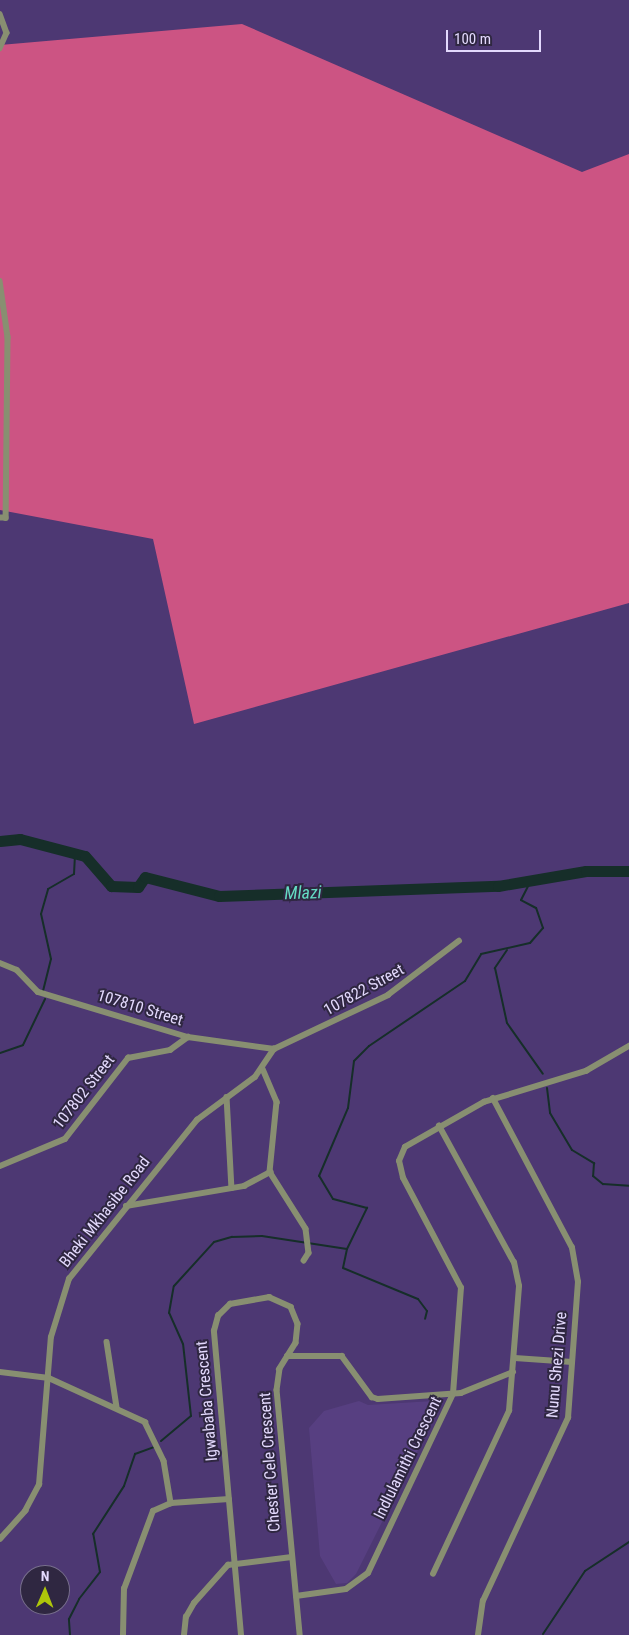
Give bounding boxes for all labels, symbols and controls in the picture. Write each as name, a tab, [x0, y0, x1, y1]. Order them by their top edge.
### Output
scale bar	[449, 20, 544, 52]
text: 100 m	[454, 30, 491, 48]
water label: Mlazi	[284, 882, 322, 904]
street label: 107822 Street	[321, 960, 407, 1020]
street label: 107810 Street	[95, 986, 185, 1030]
street label: 107802 Street	[49, 1051, 119, 1133]
street label: Bheki Mkhasibe Road	[56, 1153, 154, 1271]
street label: Nunu Shezi Drive	[543, 1311, 571, 1419]
street label: Igwababa Crescent	[192, 1340, 222, 1462]
street label: Chester Cele Crescent	[256, 1392, 284, 1532]
street label: Indlulamithi Crescent	[370, 1394, 446, 1522]
north arrow	[20, 1565, 70, 1615]
text: N	[41, 1568, 50, 1584]

